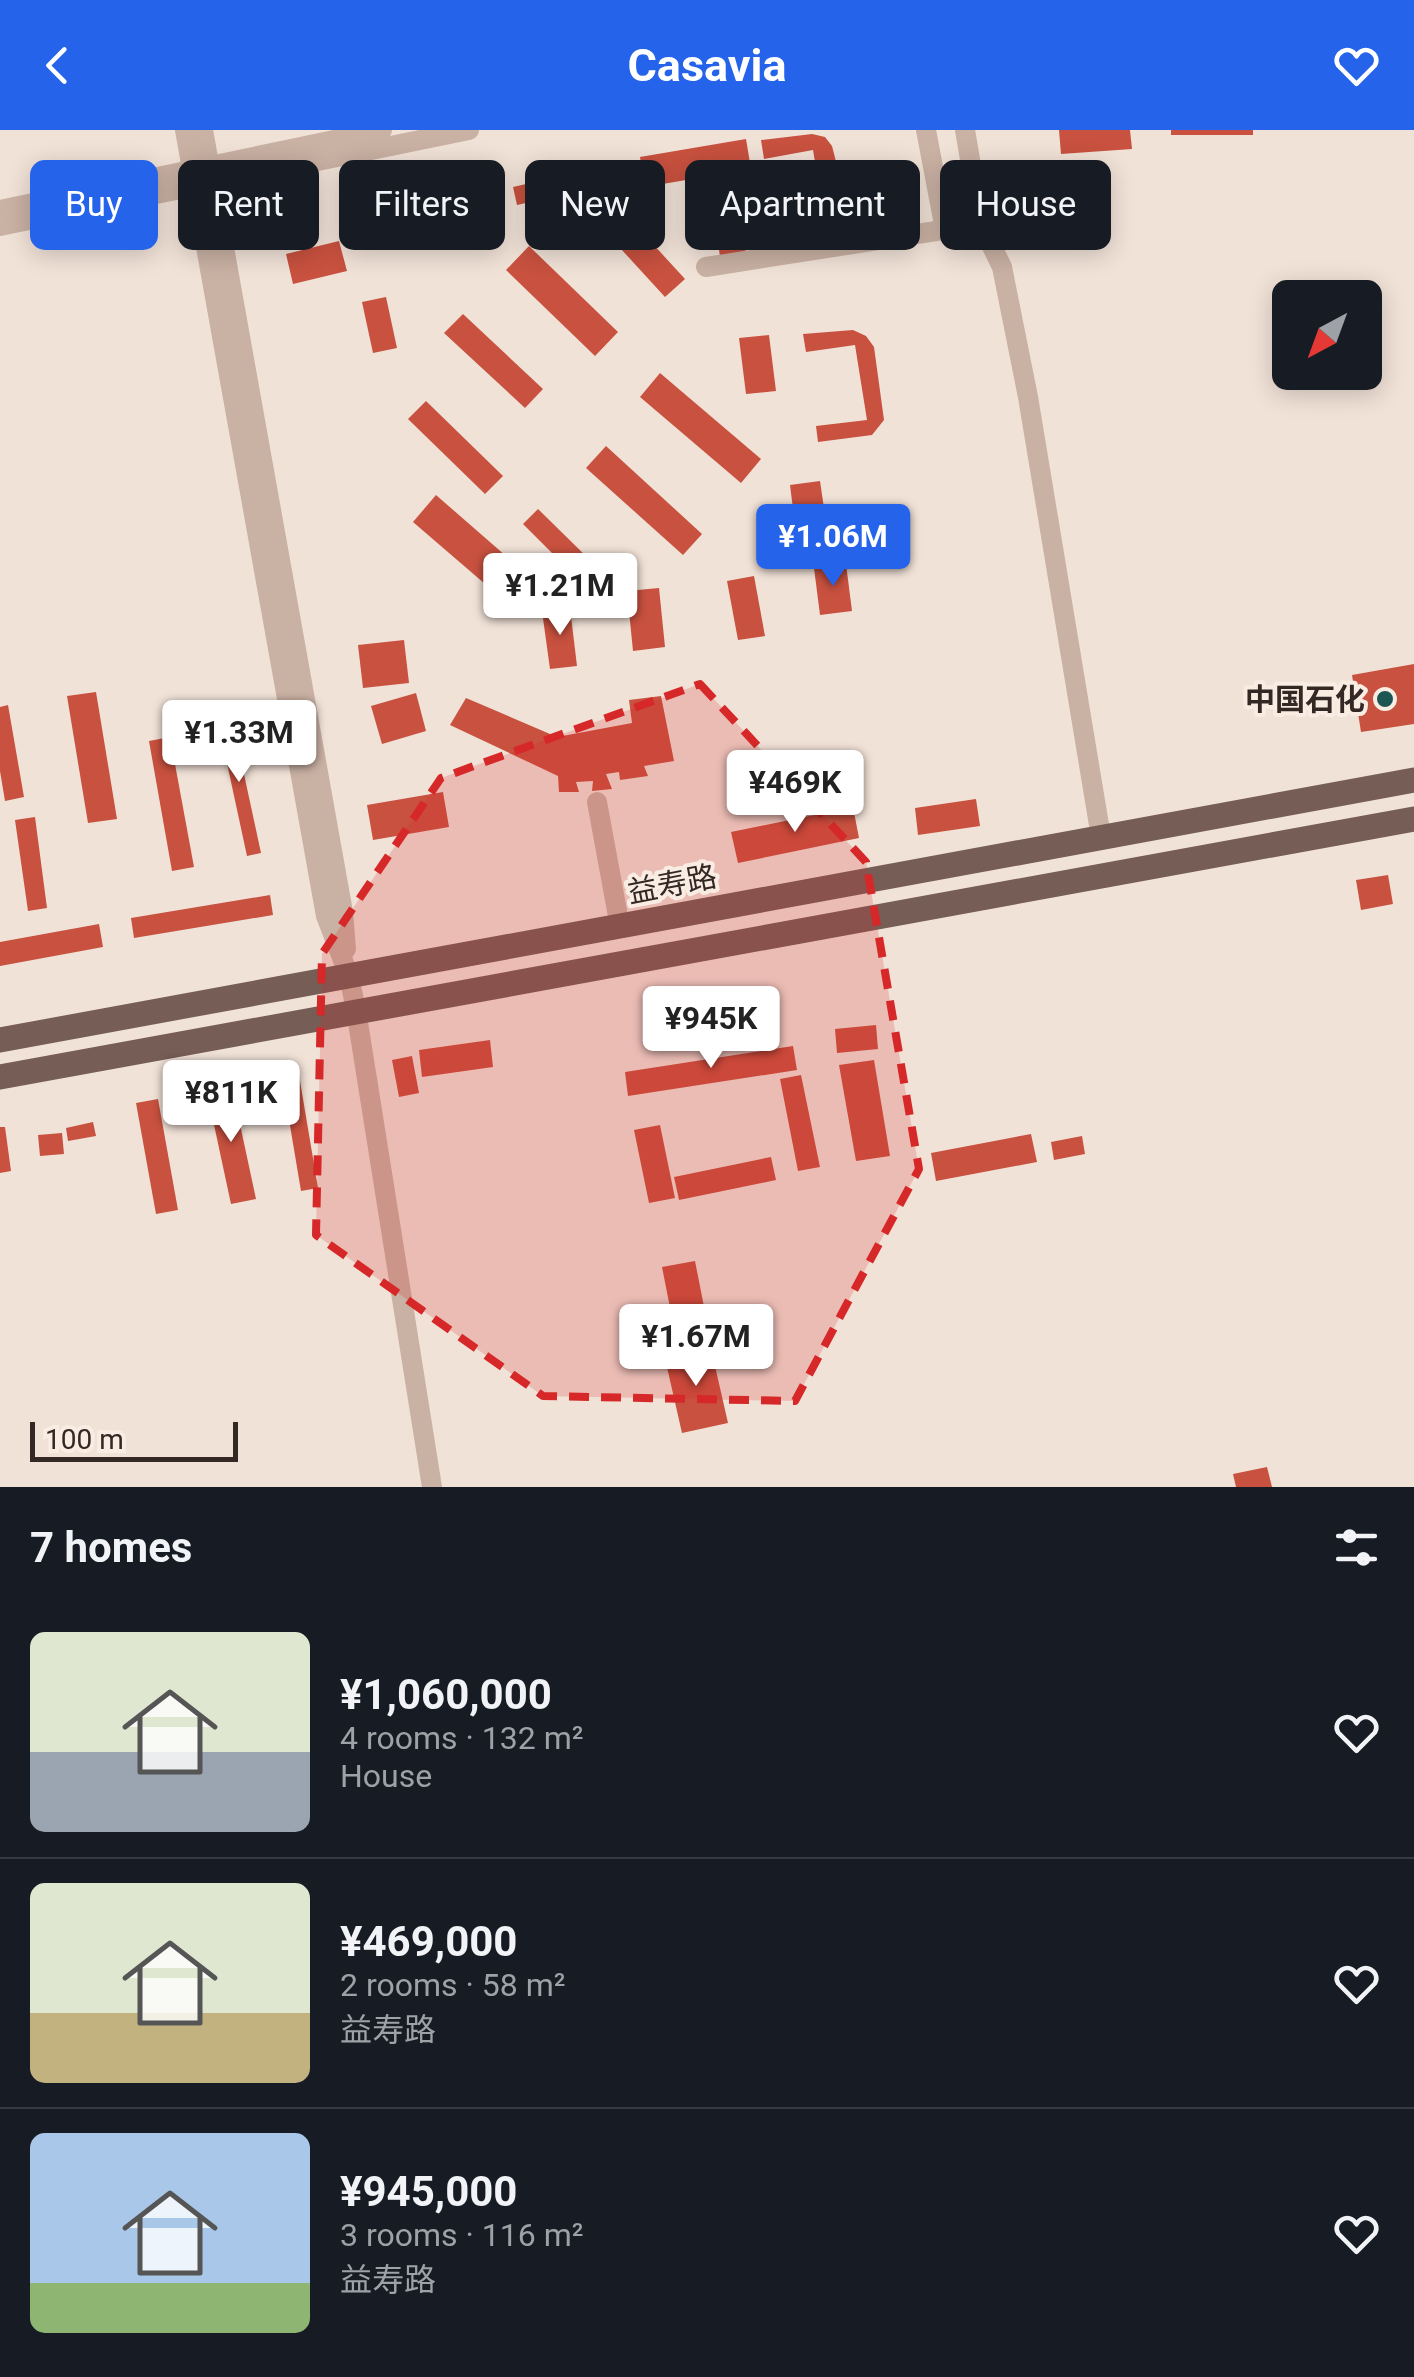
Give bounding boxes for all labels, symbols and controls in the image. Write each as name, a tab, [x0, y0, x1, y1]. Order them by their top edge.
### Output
icon: back	[30, 38, 85, 93]
icon: heart	[1329, 38, 1384, 93]
text: Casavia	[627, 39, 787, 92]
chip: Buy	[30, 160, 158, 250]
chip: Rent	[178, 160, 319, 250]
chip: Filters	[339, 160, 505, 250]
chip: New	[525, 160, 665, 250]
chip: Apartment	[685, 160, 920, 250]
chip: House	[940, 160, 1111, 250]
north arrow	[1272, 280, 1382, 390]
map controls	[1272, 280, 1382, 390]
pin: ¥1.06M	[752, 504, 914, 589]
text: ¥1.06M	[778, 517, 888, 555]
pin: ¥1.21M	[479, 553, 641, 638]
text: ¥1.21M	[505, 566, 615, 604]
place label: 中国石化	[1245, 682, 1365, 717]
marker: 中国石化	[1374, 688, 1396, 710]
pin: ¥1.33M	[158, 700, 320, 785]
text: ¥1.33M	[184, 713, 294, 751]
pin: ¥469K	[725, 750, 865, 835]
text: ¥469K	[749, 763, 841, 801]
street label: 益寿路	[624, 858, 720, 910]
pin: ¥945K	[641, 986, 781, 1071]
text: ¥945K	[665, 999, 757, 1037]
pin: ¥811K	[161, 1060, 301, 1145]
text: ¥811K	[185, 1073, 277, 1111]
pin: ¥1.67M	[615, 1304, 777, 1389]
text: ¥1.67M	[641, 1317, 751, 1355]
scale bar	[30, 1417, 238, 1462]
text: 100 m	[45, 1423, 124, 1456]
icon: filters	[1329, 1520, 1384, 1575]
text: 7 homes	[30, 1523, 192, 1572]
text: ¥1,060,000	[340, 1670, 552, 1719]
icon: home	[110, 1672, 230, 1792]
icon: heart	[1329, 1705, 1384, 1760]
text: 4 rooms · 132 m²	[340, 1719, 583, 1757]
text: House	[340, 1757, 432, 1795]
text: ¥469,000	[340, 1917, 517, 1966]
icon: home	[110, 1923, 230, 2043]
icon: heart	[1329, 1956, 1384, 2011]
text: 2 rooms · 58 m²	[340, 1966, 565, 2004]
text: 益寿路	[340, 2011, 436, 2049]
text: ¥945,000	[340, 2167, 517, 2216]
icon: home	[110, 2173, 230, 2293]
icon: heart	[1329, 2206, 1384, 2261]
text: 3 rooms · 116 m²	[340, 2216, 583, 2254]
text: 益寿路	[340, 2261, 436, 2299]

